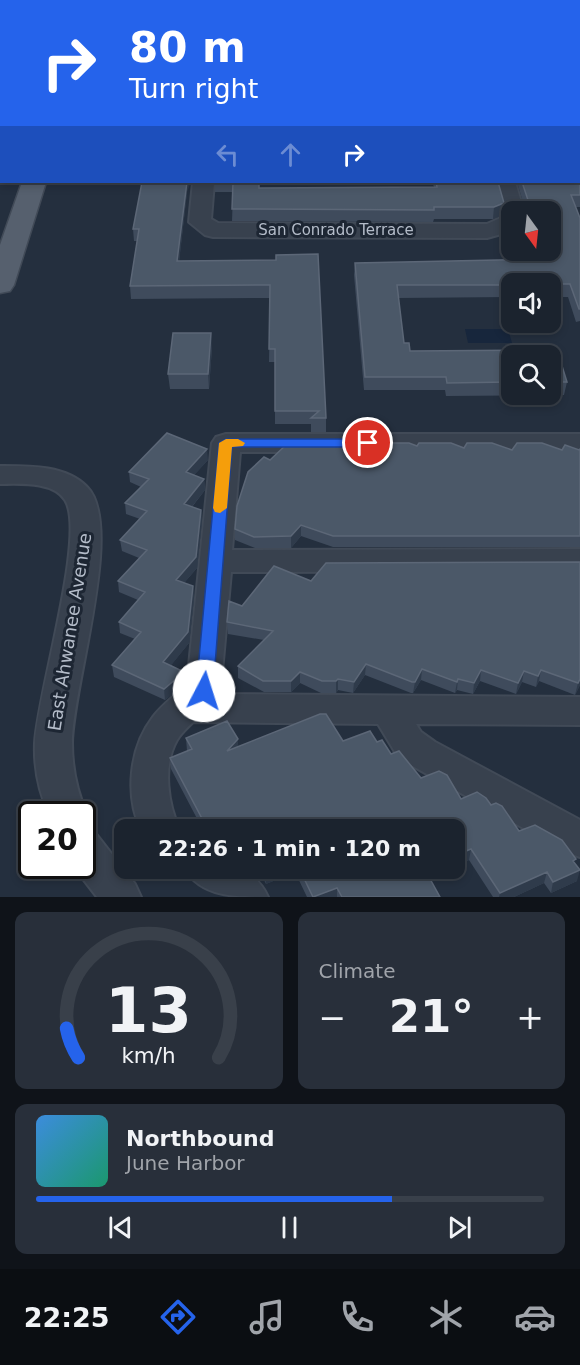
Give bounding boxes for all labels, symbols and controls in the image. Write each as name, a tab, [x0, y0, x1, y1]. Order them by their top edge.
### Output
text: 80 m	[129, 23, 246, 72]
icon: right	[30, 24, 108, 102]
text: Turn right	[129, 73, 258, 104]
icon: left	[211, 138, 244, 171]
icon: ahead	[274, 138, 307, 171]
icon: right	[337, 138, 370, 171]
north arrow	[501, 201, 561, 261]
map controls	[501, 201, 561, 405]
street label: San Conrado Terrace	[258, 221, 414, 239]
button: sound	[501, 273, 561, 333]
button: search	[501, 345, 561, 405]
pin	[342, 417, 393, 468]
icon: arrive	[351, 426, 384, 459]
street label: East Ahwanee Avenue	[43, 531, 96, 732]
position arrow	[172, 659, 236, 723]
speed limit sign: 20	[18, 801, 96, 879]
text: 22:26 · 1 min · 120 m	[158, 836, 421, 861]
text: Climate	[319, 959, 395, 983]
text: 13	[105, 974, 192, 1047]
text: 21°	[389, 990, 474, 1043]
text: −	[319, 998, 346, 1037]
text: +	[516, 998, 544, 1037]
text: km/h	[122, 1043, 176, 1068]
text: Northbound	[126, 1126, 275, 1151]
text: June Harbor	[126, 1151, 245, 1175]
icon: previous	[104, 1211, 137, 1244]
icon: pause	[273, 1211, 306, 1244]
icon: next	[443, 1211, 476, 1244]
icon: directions	[157, 1296, 199, 1338]
icon: music	[246, 1296, 288, 1338]
icon: phone	[336, 1296, 378, 1338]
icon: climate	[425, 1296, 467, 1338]
icon: car	[514, 1296, 556, 1338]
text: 22:25	[24, 1302, 110, 1333]

